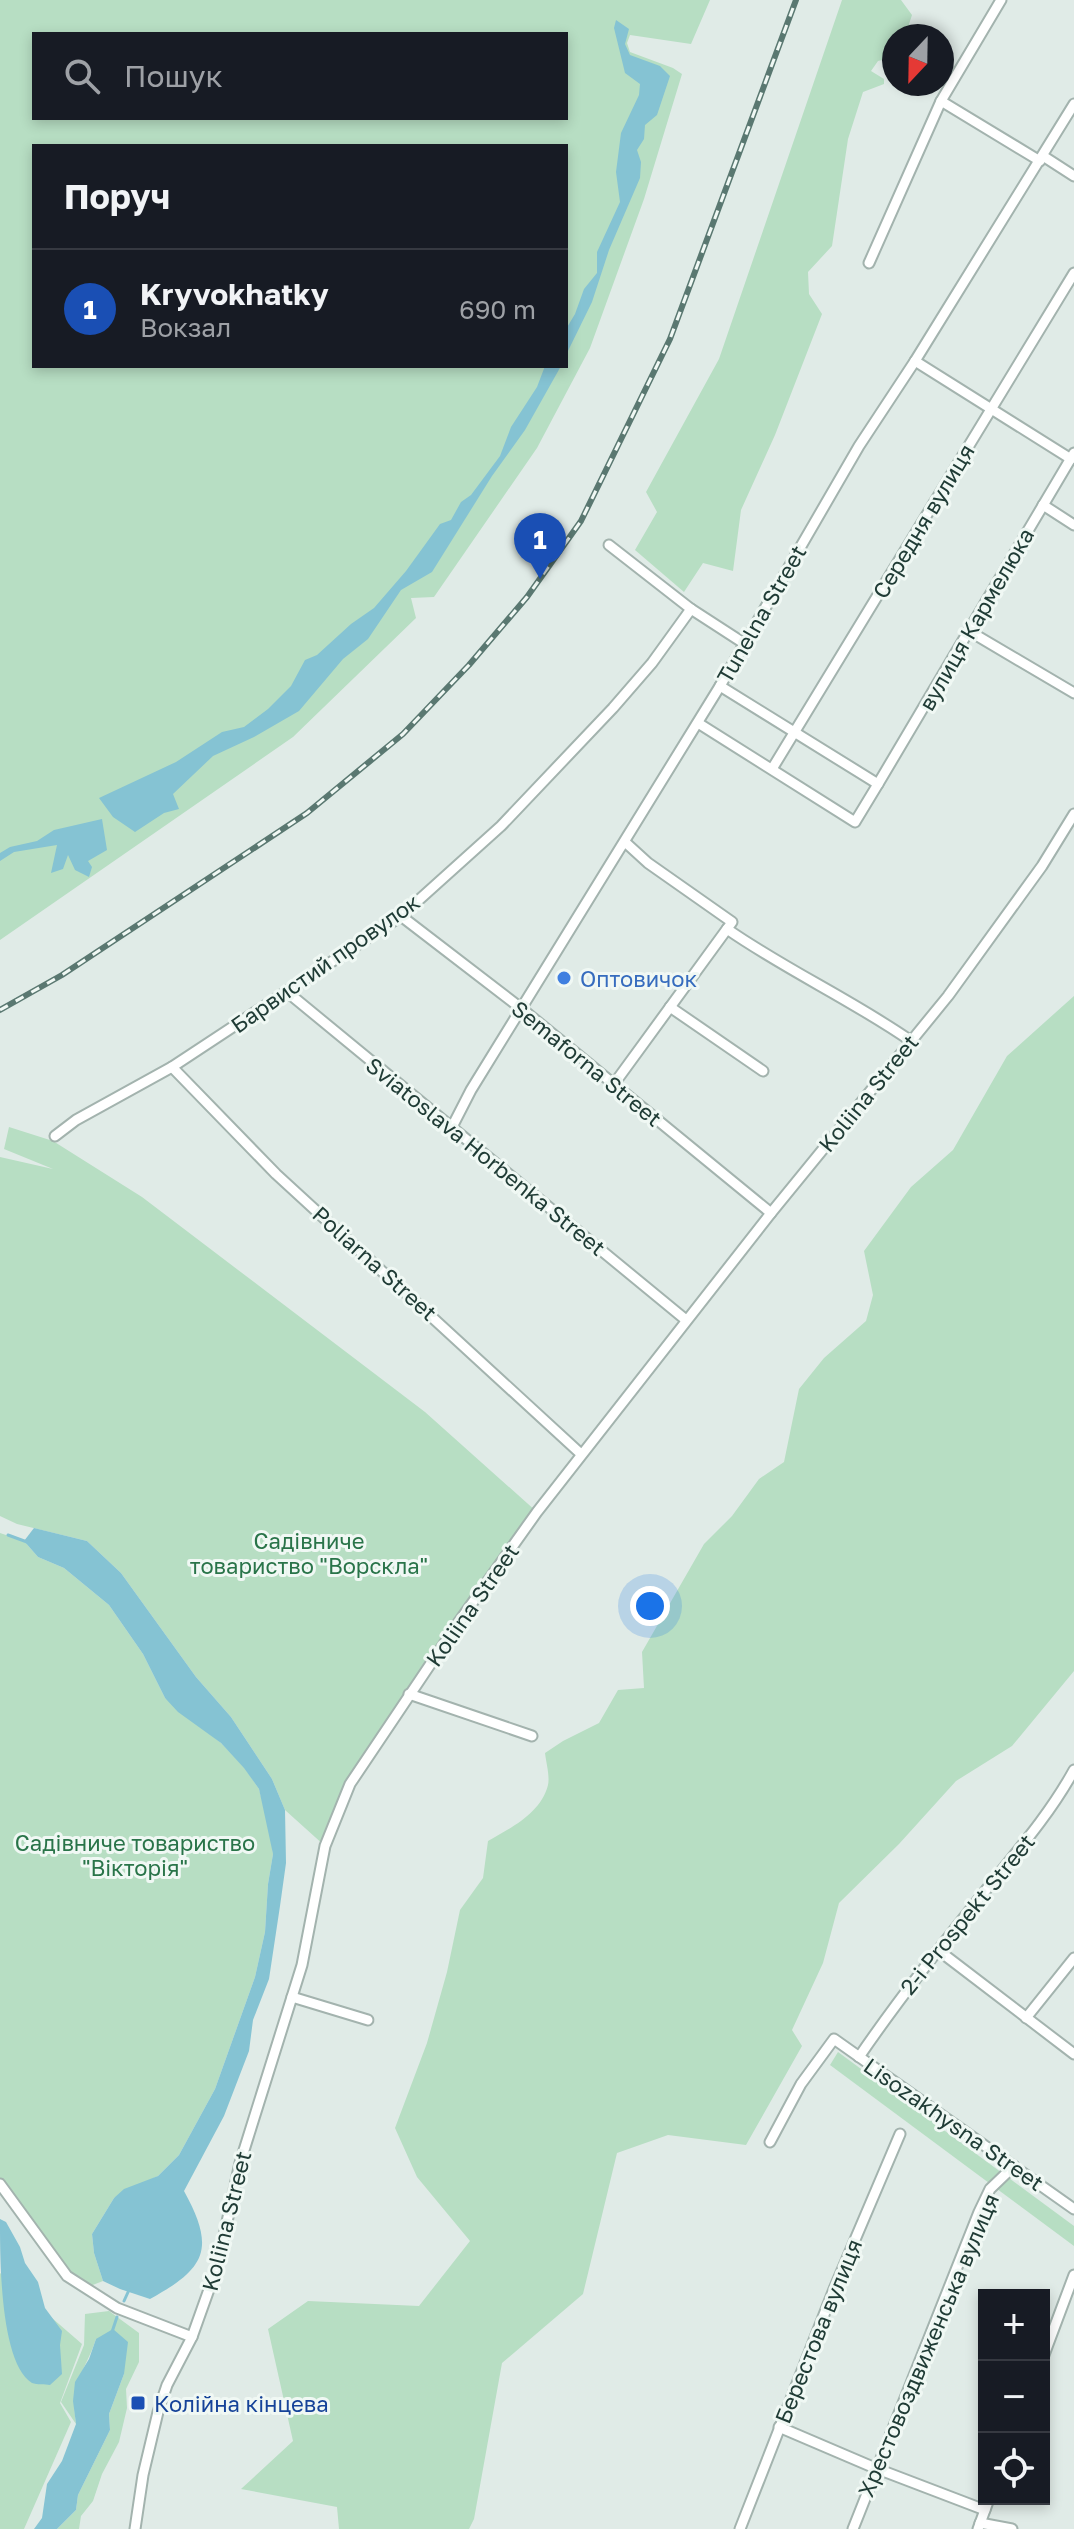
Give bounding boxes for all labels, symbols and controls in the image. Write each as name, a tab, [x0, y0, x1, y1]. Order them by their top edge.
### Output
north arrow	[882, 24, 954, 96]
search box	[32, 32, 568, 120]
icon: search	[60, 54, 104, 98]
text: Пошук	[124, 58, 223, 94]
text: Поруч	[64, 176, 170, 216]
text: Kryvokhatky	[140, 276, 329, 312]
text: 1	[83, 294, 97, 325]
text: 690 m	[459, 294, 536, 325]
text: Вокзал	[140, 312, 231, 343]
street label: Середня вулиця	[866, 439, 980, 603]
pin: 1	[514, 513, 566, 579]
street label: вулиця Кармелюка	[913, 523, 1039, 715]
street label: Tunelna Street	[711, 540, 811, 688]
street label: Барвистий провулок	[225, 887, 425, 1038]
place label: Оптовичок	[580, 965, 698, 992]
marker: Оптовичок	[555, 969, 573, 987]
street label: Semaforna Street	[507, 994, 667, 1132]
street label: Koliina Street	[812, 1029, 924, 1157]
street label: Sviatoslava Horbenka Street	[361, 1051, 611, 1261]
street label: Poliarna Street	[307, 1200, 443, 1326]
park label: Садівниче товариство "Ворскла"	[190, 1527, 428, 1579]
street label: Koliina Street	[420, 1539, 524, 1671]
your location	[630, 1586, 670, 1626]
street label: 2-i Prospekt Street	[894, 1828, 1040, 2000]
park label: Садівниче товариство "Вікторія"	[15, 1829, 255, 1881]
street label: Lisozakhysna Street	[859, 2052, 1049, 2196]
street label: Koliina Street	[196, 2148, 256, 2294]
street label: Хрестовоздвиженська вулиця	[852, 2189, 1004, 2501]
street label: Берестова вулиця	[769, 2235, 867, 2427]
map controls	[978, 2289, 1050, 2505]
button: +	[978, 2289, 1050, 2361]
button: −	[978, 2361, 1050, 2433]
place label: Колійна кінцева	[154, 2390, 329, 2417]
marker: Колійна кінцева	[129, 2394, 147, 2412]
button: locate	[978, 2433, 1050, 2505]

